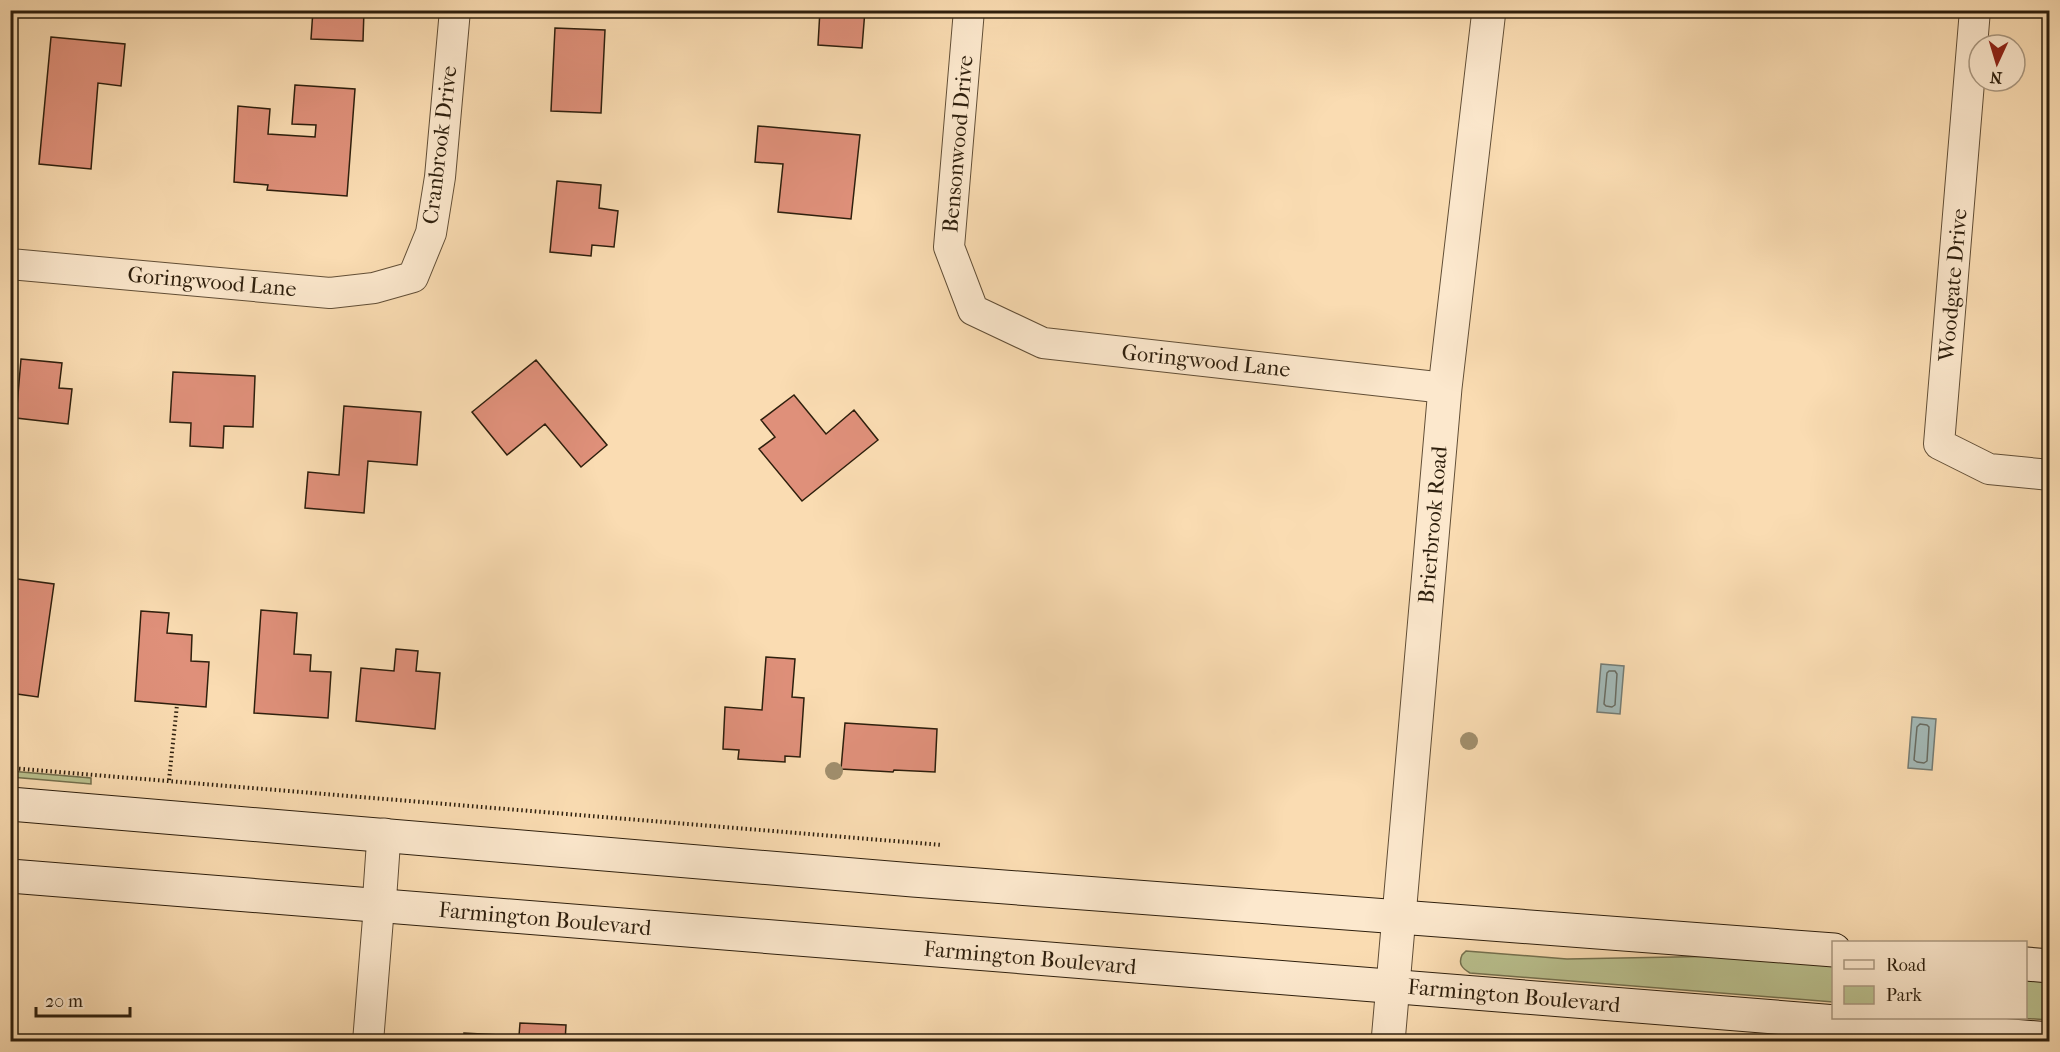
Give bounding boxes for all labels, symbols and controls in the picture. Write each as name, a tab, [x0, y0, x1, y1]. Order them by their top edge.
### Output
north arrow	[1967, 33, 2027, 93]
street label: Bensonwood Drive	[937, 54, 979, 234]
street label: Cranbrook Drive	[417, 64, 463, 226]
text: N	[1988, 68, 2003, 87]
street label: Woodgate Drive	[1933, 207, 1973, 364]
street label: Goringwood Lane	[126, 262, 298, 302]
street label: Goringwood Lane	[1120, 339, 1292, 383]
street label: Brierbrook Road	[1413, 444, 1453, 605]
street label: Farmington Boulevard	[437, 897, 654, 941]
street label: Farmington Boulevard	[922, 936, 1139, 980]
legend	[1832, 941, 2027, 1019]
text: Road	[1886, 955, 1926, 976]
street label: Farmington Boulevard	[1406, 974, 1623, 1018]
scale bar	[36, 980, 130, 1018]
text: Park	[1886, 985, 1923, 1006]
text: 20 m	[45, 991, 83, 1012]

